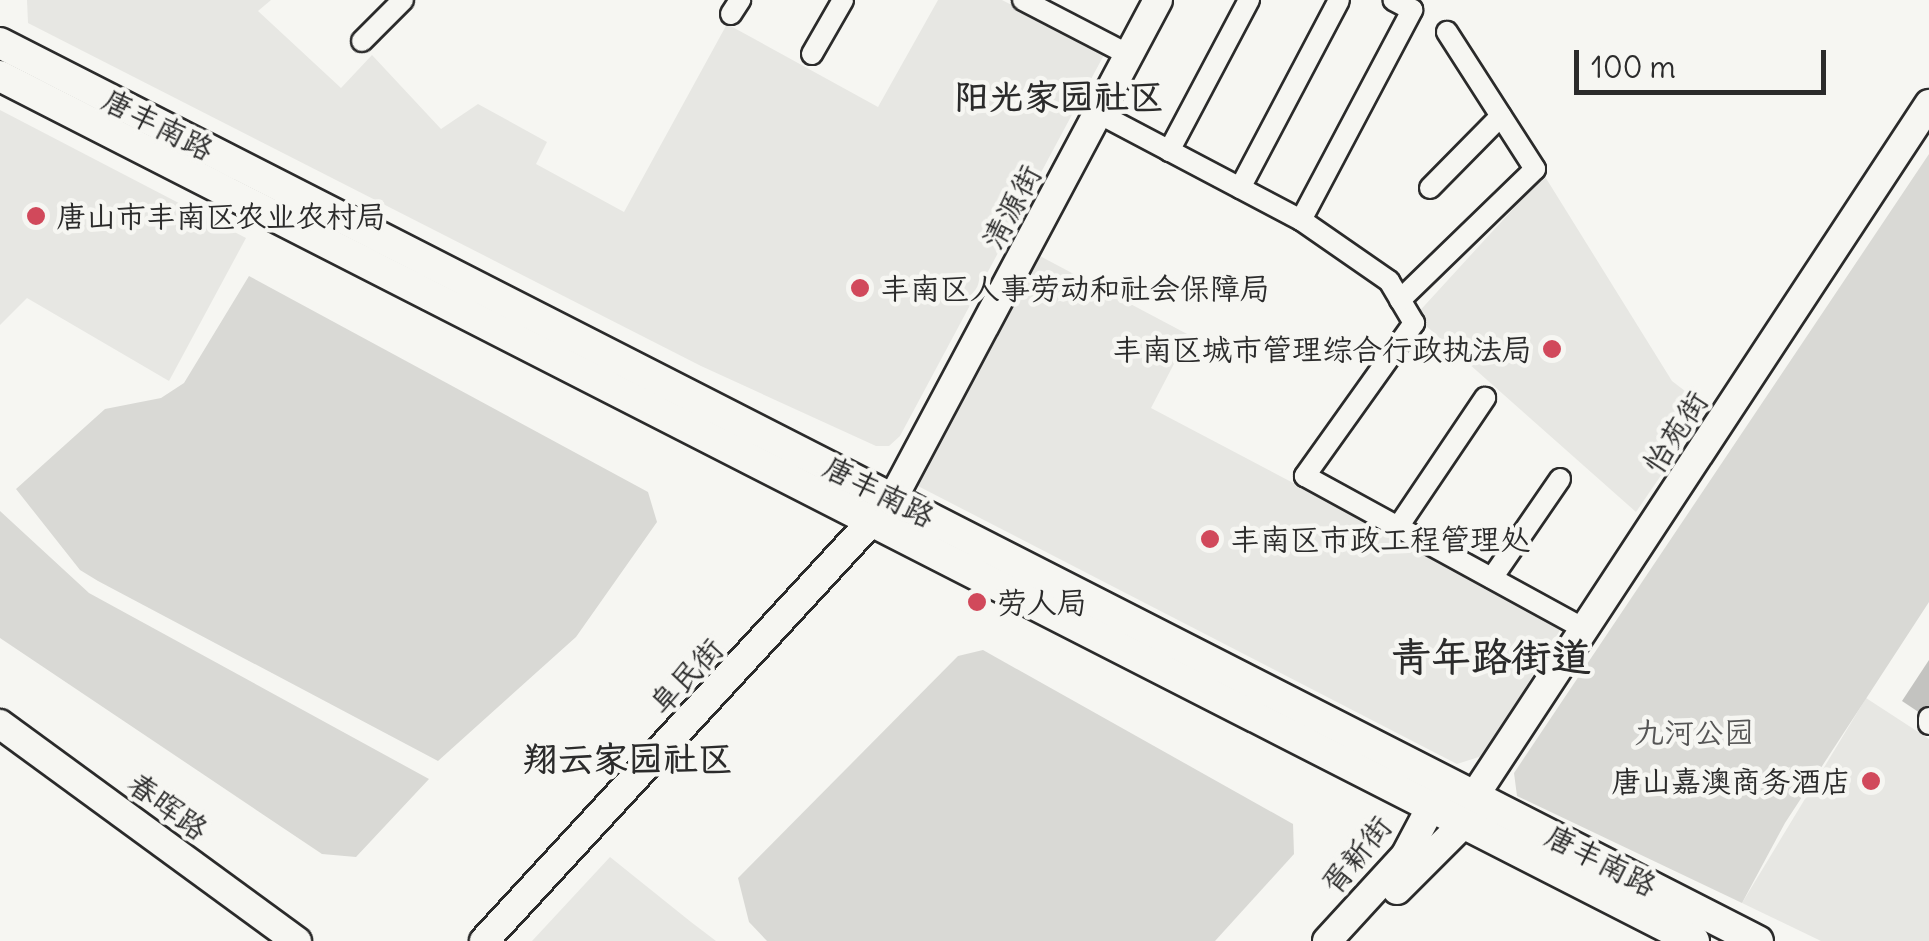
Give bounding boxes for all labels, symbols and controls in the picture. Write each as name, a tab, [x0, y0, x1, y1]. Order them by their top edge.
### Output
scale bar	[1579, 30, 1832, 92]
text: 100 m	[1591, 48, 1676, 86]
district label: 阳光家园社区	[954, 75, 1164, 117]
street label: 唐丰南路	[96, 81, 220, 167]
street label: 清源街	[974, 159, 1048, 255]
place label: 唐山市丰南区农业农村局	[56, 198, 386, 234]
marker: 唐山市丰南区农业农村局	[25, 205, 47, 227]
place label: 丰南区人事劳动和社会保障局	[880, 270, 1270, 306]
marker: 丰南区人事劳动和社会保障局	[849, 277, 871, 299]
place label: 丰南区城市管理综合行政执法局	[1112, 331, 1532, 367]
marker: 丰南区城市管理综合行政执法局	[1541, 338, 1563, 360]
street label: 怡苑街	[1635, 384, 1715, 480]
street label: 唐丰南路	[817, 448, 941, 534]
place label: 丰南区市政工程管理处	[1230, 521, 1530, 557]
marker: 丰南区市政工程管理处	[1199, 528, 1221, 550]
place label: 劳人局	[997, 584, 1087, 620]
marker: 劳人局	[966, 591, 988, 613]
street label: 阜民街	[642, 631, 730, 721]
district label: 青年路街道	[1391, 633, 1591, 681]
park label: 九河公园	[1634, 714, 1754, 750]
district label: 翔云家园社区	[523, 737, 733, 779]
place label: 唐山嘉澳商务酒店	[1611, 763, 1851, 799]
street label: 春晖路	[121, 765, 215, 847]
marker: 唐山嘉澳商务酒店	[1860, 770, 1882, 792]
street label: 胥新街	[1314, 809, 1398, 901]
street label: 唐丰南路	[1539, 817, 1663, 903]

